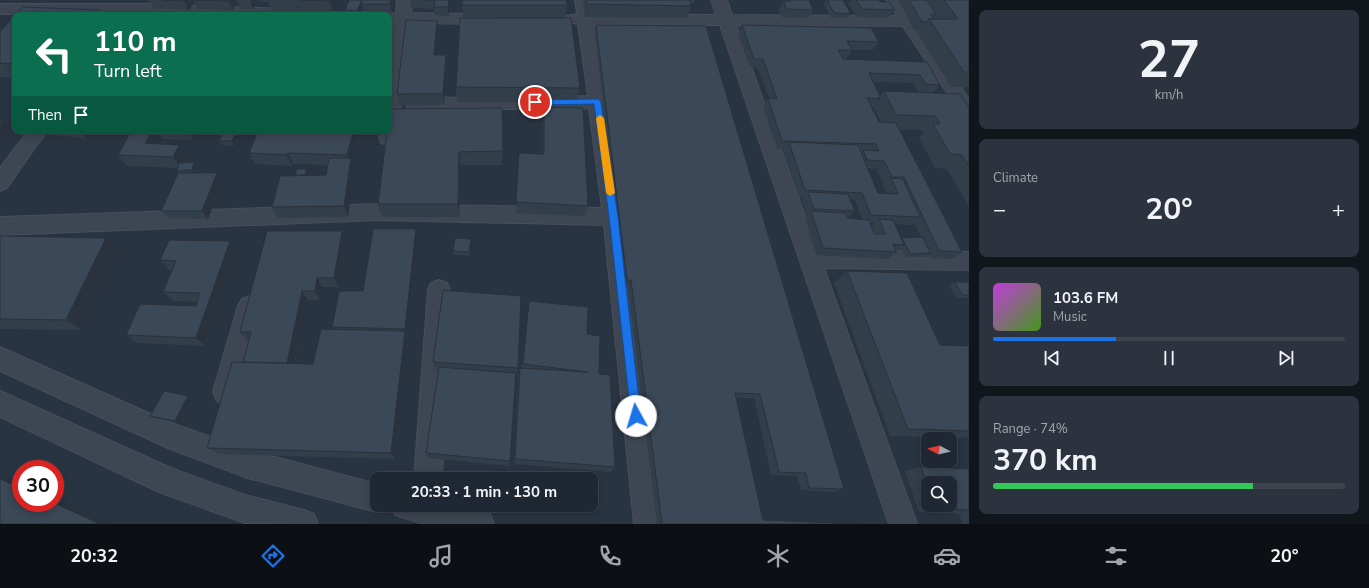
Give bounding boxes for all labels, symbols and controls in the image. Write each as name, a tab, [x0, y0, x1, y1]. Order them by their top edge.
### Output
text: 110 m	[94, 23, 177, 61]
text: 27	[1138, 24, 1200, 95]
icon: left	[28, 28, 80, 80]
text: Turn left	[94, 59, 162, 83]
pin	[518, 85, 552, 119]
text: km/h	[1155, 86, 1183, 104]
icon: arrive	[524, 91, 546, 113]
icon: arrive	[70, 104, 92, 126]
text: Then	[28, 105, 62, 125]
text: Climate	[993, 169, 1038, 187]
text: 20°	[1145, 189, 1193, 230]
text: −	[993, 195, 1006, 225]
text: +	[1332, 195, 1345, 225]
text: 103.6 FM	[1053, 288, 1118, 308]
text: Music	[1053, 308, 1087, 326]
icon: previous	[1041, 347, 1063, 369]
icon: pause	[1158, 347, 1180, 369]
icon: next	[1275, 347, 1297, 369]
position arrow	[615, 395, 657, 437]
text: Range · 74%	[993, 420, 1068, 438]
north arrow	[921, 432, 957, 468]
map controls	[921, 432, 957, 512]
text: 370 km	[993, 440, 1098, 481]
speed limit sign: 30	[12, 460, 64, 512]
button: search	[921, 476, 957, 512]
text: 20:33 · 1 min · 130 m	[411, 482, 557, 502]
icon: directions	[259, 542, 287, 570]
icon: music	[427, 542, 455, 570]
icon: phone	[596, 542, 624, 570]
icon: climate	[764, 542, 792, 570]
icon: car	[933, 542, 961, 570]
icon: filters	[1102, 542, 1130, 570]
text: 20:32	[70, 544, 118, 568]
text: 20°	[1270, 544, 1299, 568]

